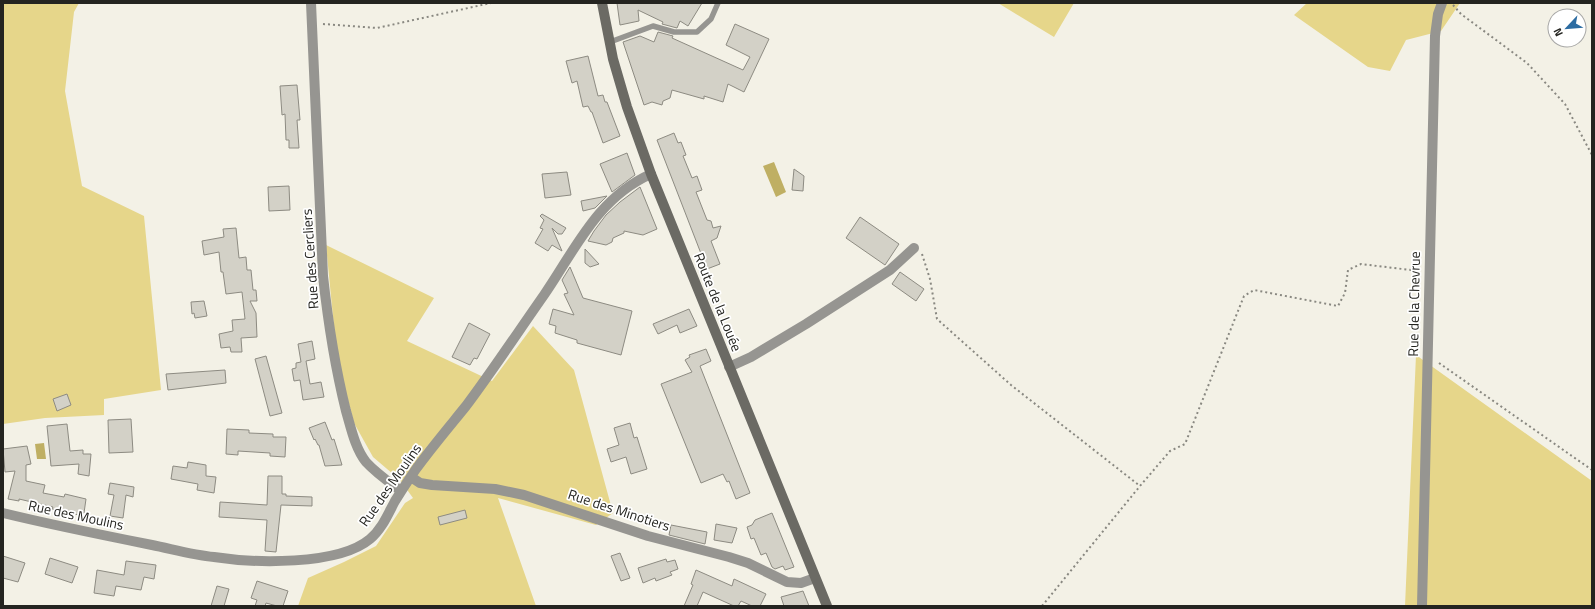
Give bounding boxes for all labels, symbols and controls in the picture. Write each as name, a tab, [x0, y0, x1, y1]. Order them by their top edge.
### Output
north arrow	[1547, 8, 1587, 48]
text: N	[1549, 25, 1567, 39]
street label: Rue des Cercliers	[296, 208, 323, 310]
street label: Route de la Louée	[689, 249, 748, 354]
street label: Rue de la Chevrue	[1402, 251, 1425, 357]
street label: Rue des Moulins	[353, 439, 426, 530]
street label: Rue des Minotiers	[565, 483, 673, 536]
street label: Rue des Moulins	[26, 494, 126, 535]

